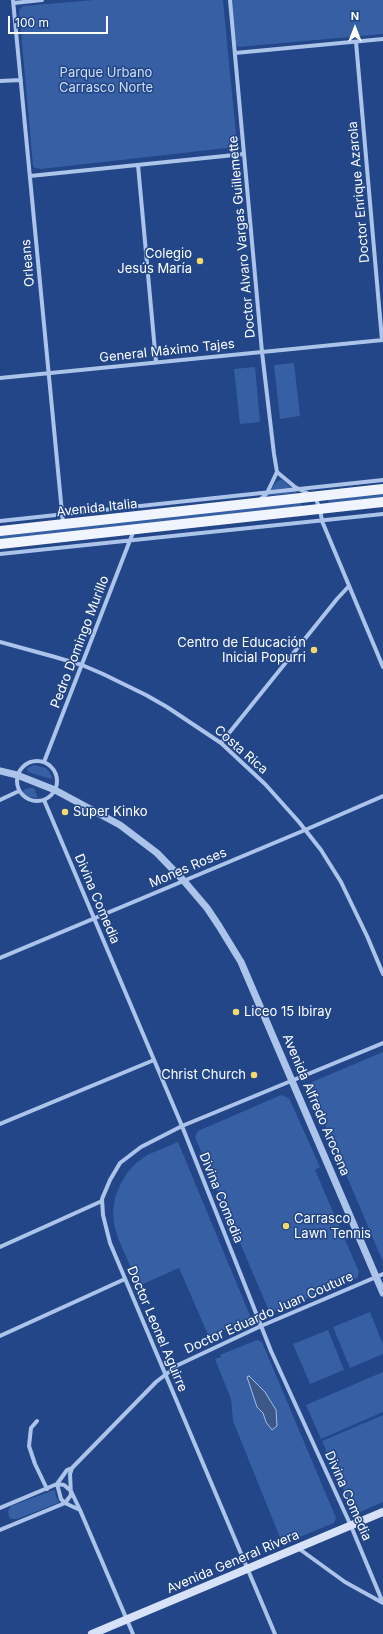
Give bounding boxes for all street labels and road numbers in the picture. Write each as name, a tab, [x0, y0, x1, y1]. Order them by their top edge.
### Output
street label: Doctor Enrique Azarola	[345, 121, 373, 263]
street label: Doctor Alvaro Vargas Guillemette	[225, 135, 259, 339]
street label: Orleans	[18, 239, 38, 287]
street label: General Máximo Tajes	[99, 336, 235, 366]
street label: Avenida Italia	[56, 496, 138, 520]
street label: Pedro Domingo Murillo	[48, 574, 112, 710]
street label: Costa Rica	[211, 723, 271, 777]
street label: Mones Roses	[147, 845, 229, 891]
street label: Divina Comedia	[71, 852, 123, 946]
street label: Avenida Alfredo Arocena	[279, 1032, 353, 1178]
street label: Divina Comedia	[196, 1150, 246, 1246]
street label: Doctor Leonel Aguirre	[123, 1264, 191, 1394]
street label: Doctor Eduardo Juan Couture	[182, 1269, 356, 1357]
street label: Divina Comedia	[321, 1449, 375, 1543]
street label: Avenida General Rivera	[164, 1527, 302, 1597]

